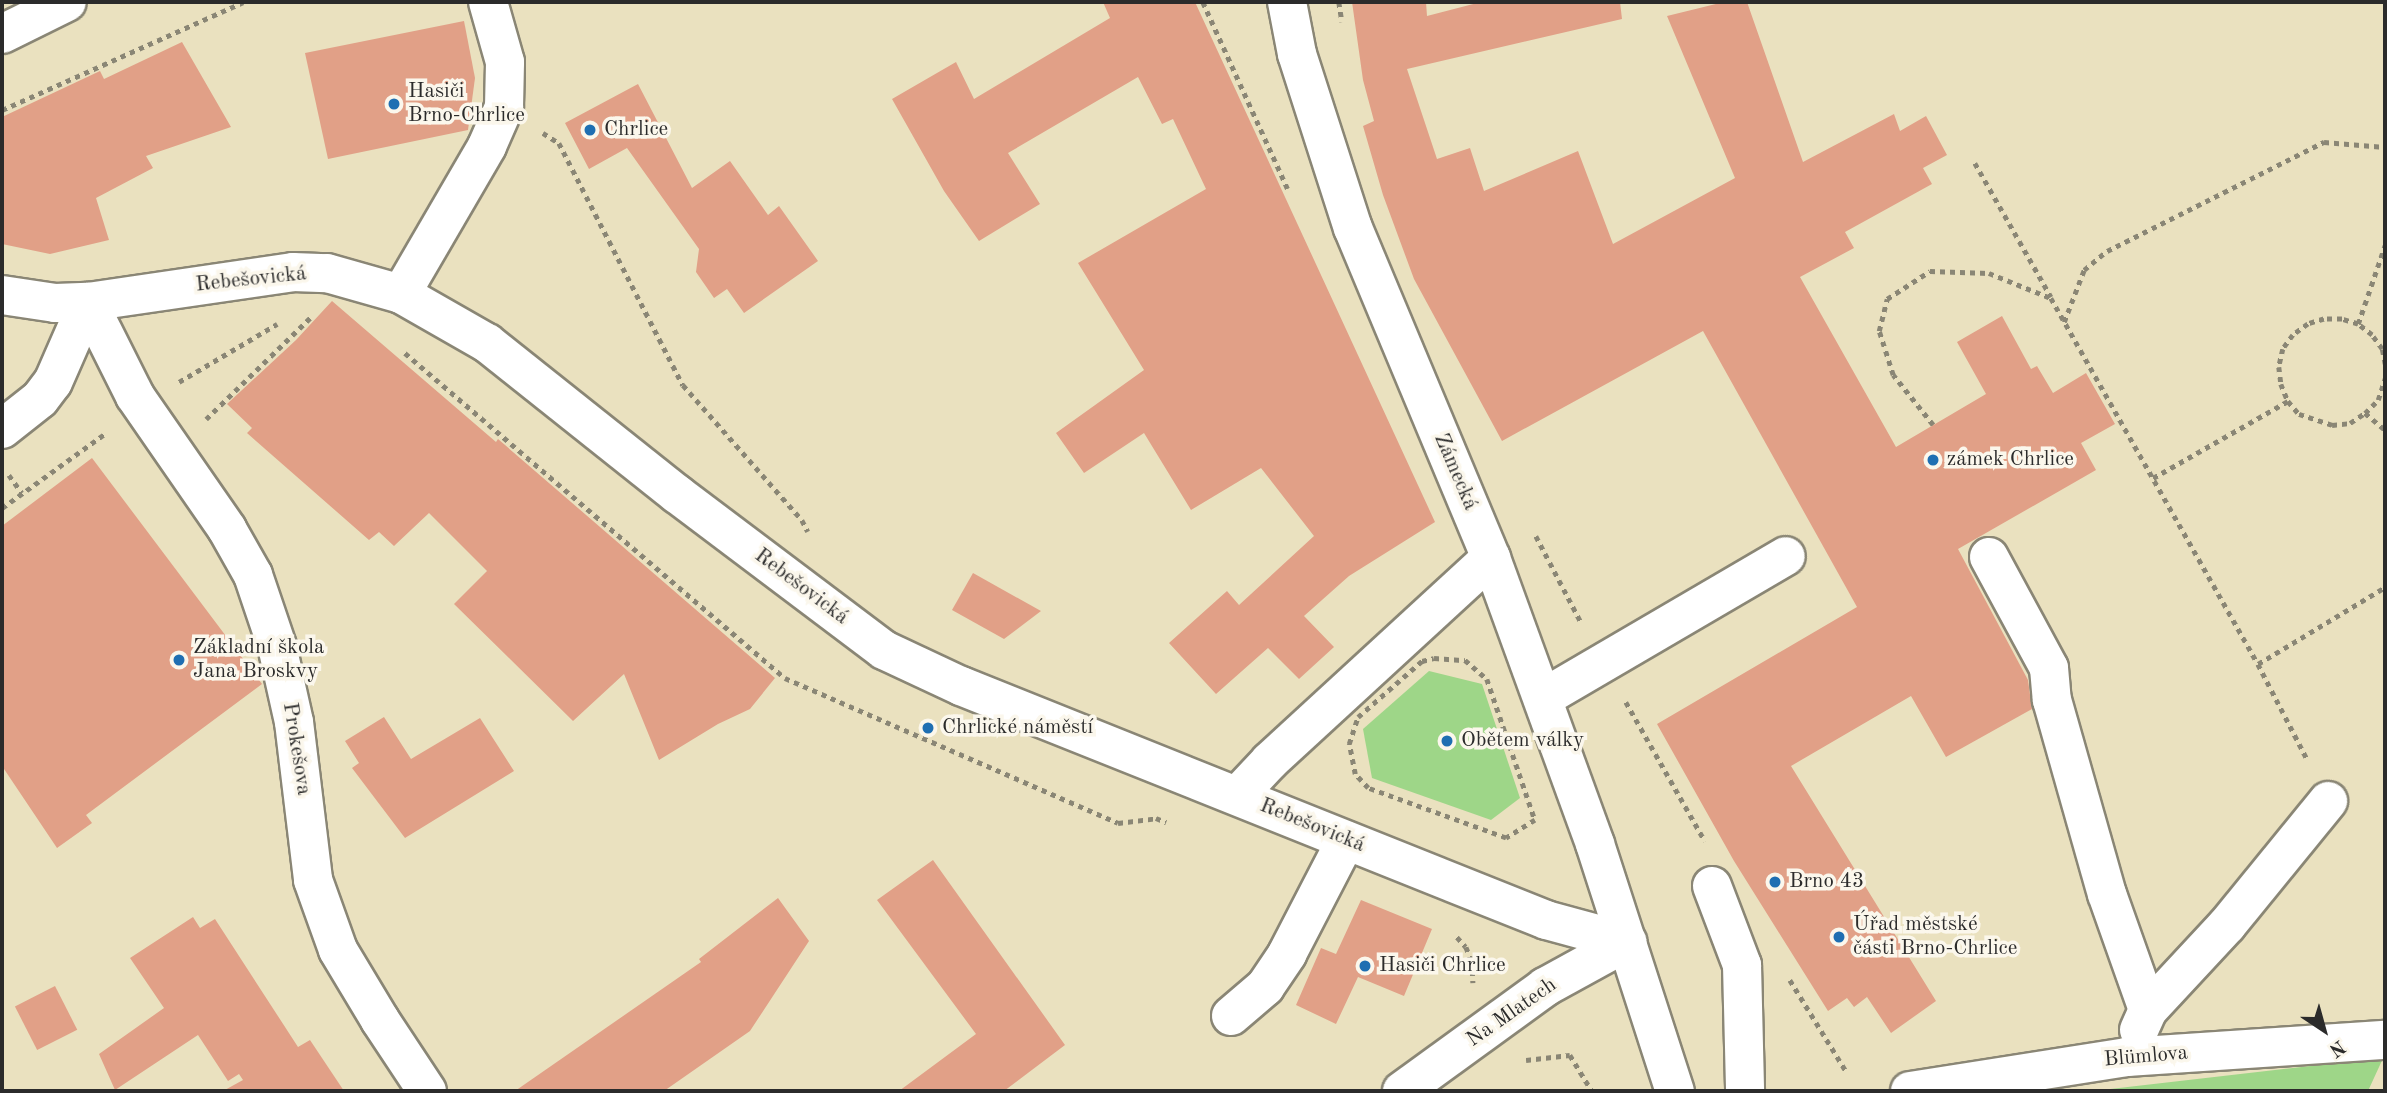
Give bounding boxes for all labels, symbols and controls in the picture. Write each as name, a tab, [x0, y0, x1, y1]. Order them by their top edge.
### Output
place label: Hasiči Brno-Chrlice	[408, 79, 525, 129]
marker: Hasiči Brno-Chrlice	[386, 96, 402, 112]
place label: Chrlice	[604, 117, 668, 143]
marker: Chrlice	[582, 122, 598, 138]
street label: Rebešovická	[194, 262, 308, 298]
street label: Zámecká	[1428, 430, 1482, 514]
place label: zámek Chrlice	[1947, 447, 2074, 473]
marker: zámek Chrlice	[1925, 452, 1941, 468]
street label: Rebešovická	[749, 544, 853, 630]
place label: Základní škola Jana Broskvy	[193, 635, 324, 685]
marker: Základní škola Jana Broskvy	[171, 652, 187, 668]
street label: Prokešova	[276, 701, 316, 797]
place label: Chrlické náměstí	[942, 715, 1093, 741]
marker: Chrlické náměstí	[920, 720, 936, 736]
place label: Obětem války	[1461, 728, 1584, 754]
marker: Obětem války	[1439, 733, 1455, 749]
street label: Rebešovická	[1256, 794, 1368, 858]
place label: Brno 43	[1789, 869, 1864, 895]
marker: Brno 43	[1767, 874, 1783, 890]
place label: Úřad městské části Brno-Chrlice	[1853, 912, 2017, 962]
marker: Úřad městské části Brno-Chrlice	[1831, 929, 1847, 945]
place label: Hasiči Chrlice	[1379, 953, 1506, 979]
marker: Hasiči Chrlice	[1357, 958, 1373, 974]
street label: Na Mlatech	[1462, 973, 1562, 1053]
north arrow	[2289, 995, 2359, 1065]
text: N	[2325, 1035, 2348, 1059]
street label: Blümlova	[2103, 1041, 2189, 1073]

